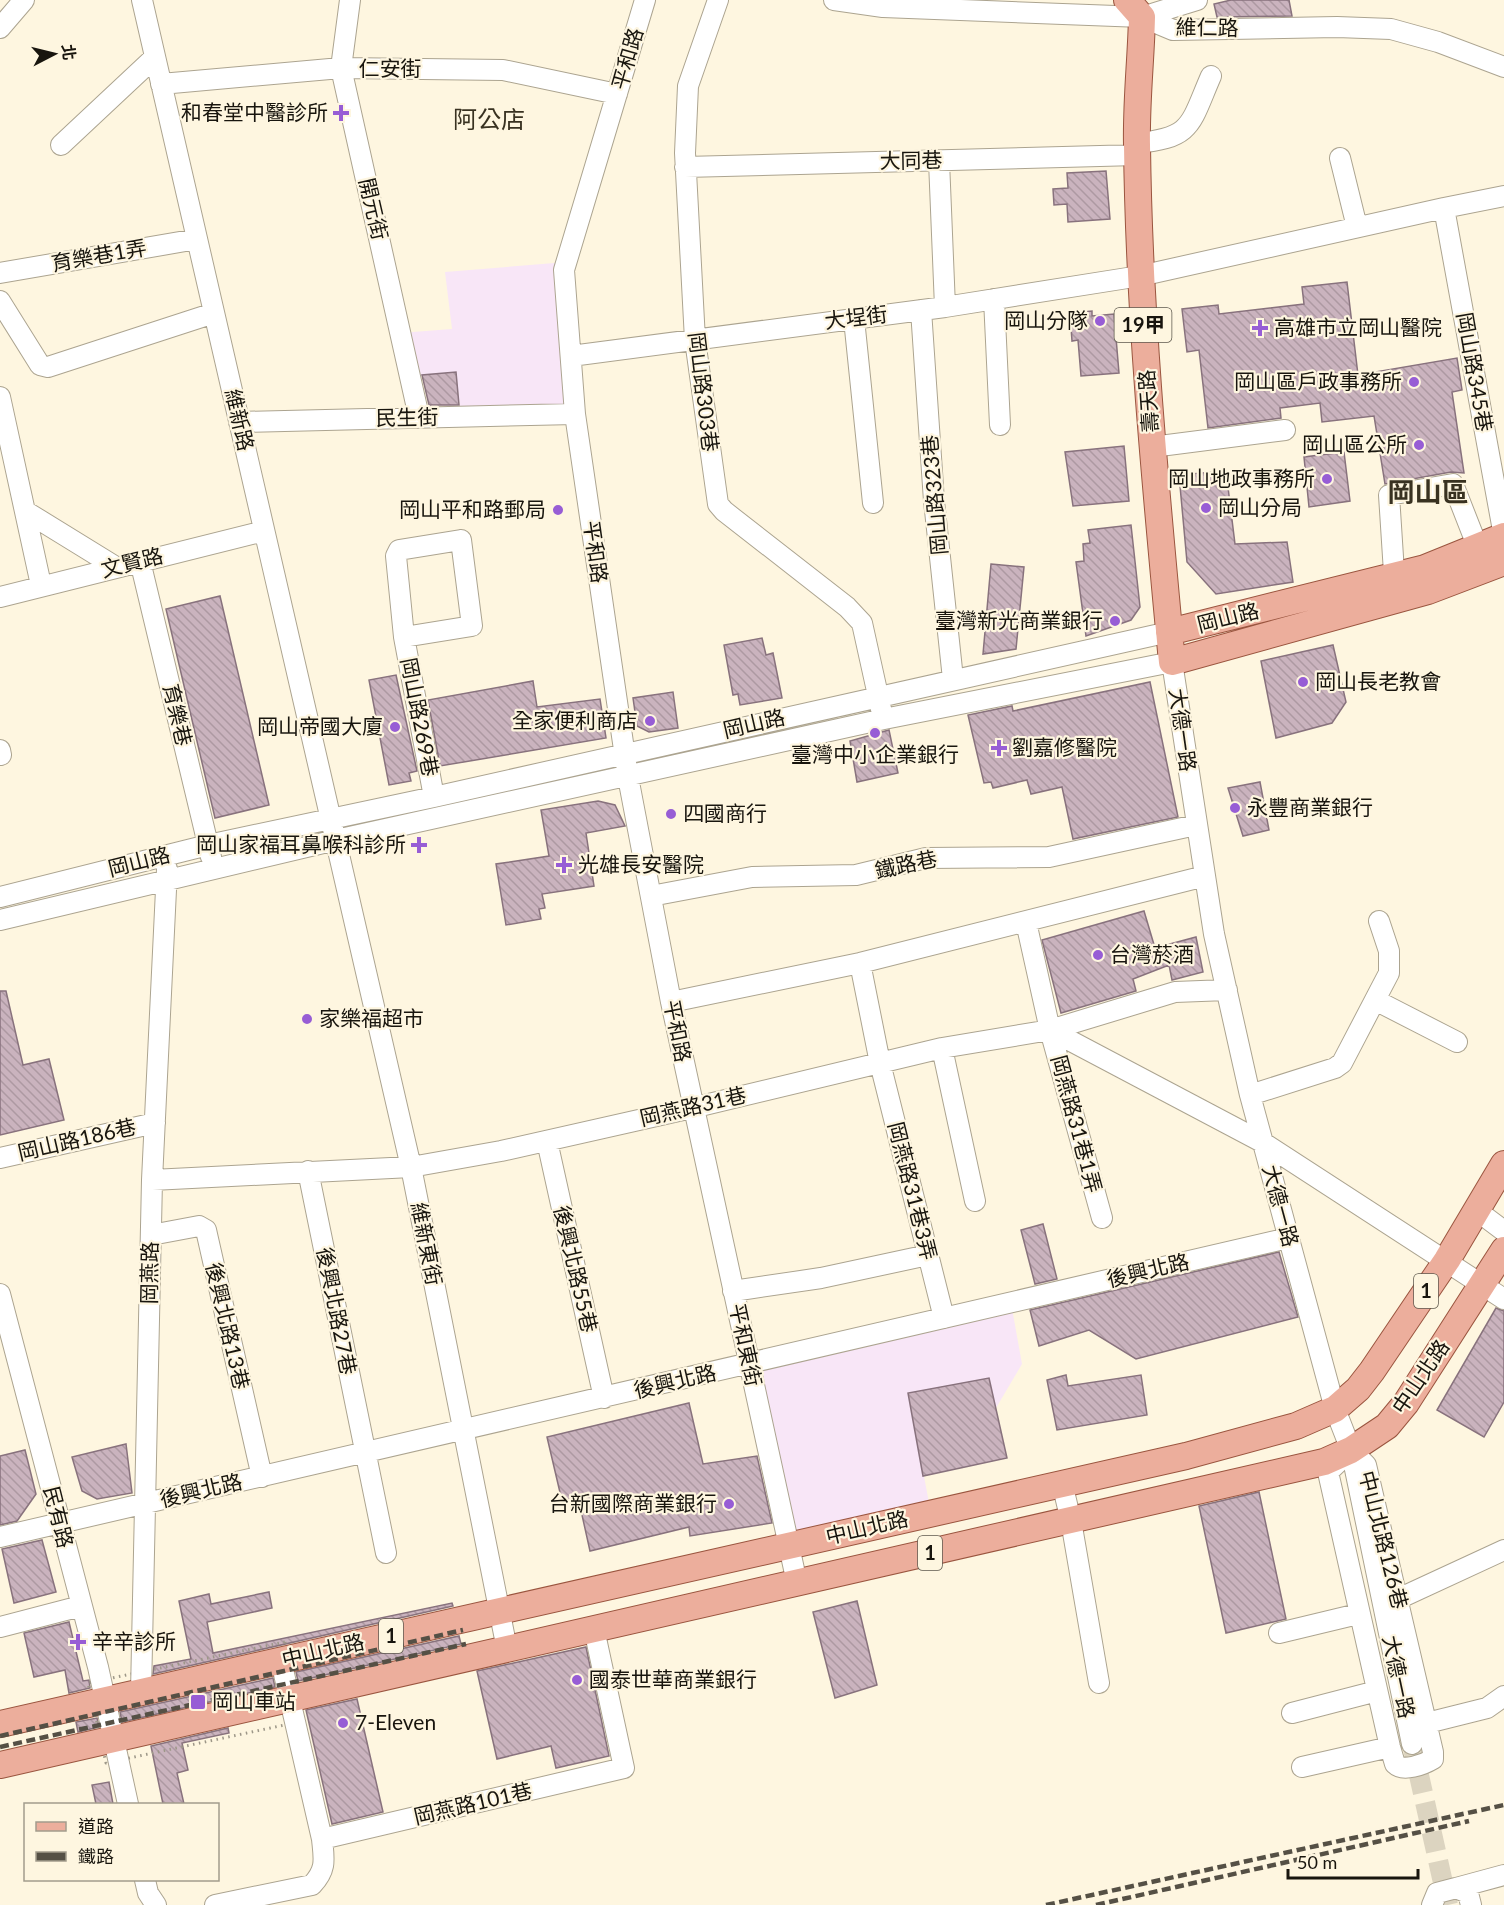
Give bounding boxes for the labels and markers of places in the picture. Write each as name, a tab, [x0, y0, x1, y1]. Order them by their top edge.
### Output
place label: 和春堂中醫診所	[181, 99, 328, 124]
marker: 和春堂中醫診所	[332, 104, 350, 122]
place label: 岡山分隊	[1004, 307, 1088, 332]
marker: 岡山分隊	[1093, 314, 1107, 328]
place label: 高雄市立岡山醫院	[1274, 314, 1442, 339]
marker: 高雄市立岡山醫院	[1251, 319, 1269, 337]
place label: 岡山區戶政事務所	[1234, 368, 1402, 393]
marker: 岡山區戶政事務所	[1407, 375, 1421, 389]
place label: 岡山區公所	[1302, 431, 1407, 456]
marker: 岡山區公所	[1412, 438, 1426, 452]
place label: 岡山地政事務所	[1168, 465, 1315, 490]
marker: 岡山地政事務所	[1320, 472, 1334, 486]
place label: 岡山分局	[1218, 494, 1302, 519]
place label: 岡山平和路郵局	[399, 496, 546, 521]
marker: 岡山分局	[1199, 501, 1213, 515]
marker: 岡山平和路郵局	[551, 503, 565, 517]
place label: 臺灣新光商業銀行	[935, 607, 1103, 632]
marker: 臺灣新光商業銀行	[1108, 614, 1122, 628]
place label: 岡山長老教會	[1315, 668, 1441, 693]
marker: 岡山長老教會	[1296, 675, 1310, 689]
place label: 全家便利商店	[512, 707, 638, 732]
place label: 岡山帝國大廈	[257, 713, 383, 738]
marker: 全家便利商店	[643, 714, 657, 728]
marker: 岡山帝國大廈	[388, 720, 402, 734]
marker: 臺灣中小企業銀行	[868, 726, 882, 740]
place label: 劉嘉修醫院	[1012, 734, 1117, 759]
marker: 劉嘉修醫院	[990, 739, 1008, 757]
place label: 臺灣中小企業銀行	[791, 741, 959, 766]
place label: 永豐商業銀行	[1247, 794, 1373, 819]
place label: 四國商行	[683, 800, 767, 825]
marker: 永豐商業銀行	[1228, 801, 1242, 815]
marker: 四國商行	[664, 807, 678, 821]
place label: 岡山家福耳鼻喉科診所	[196, 831, 406, 856]
marker: 岡山家福耳鼻喉科診所	[410, 836, 428, 854]
place label: 光雄長安醫院	[578, 851, 704, 876]
marker: 光雄長安醫院	[555, 856, 573, 874]
place label: 台灣菸酒	[1110, 941, 1194, 966]
marker: 台灣菸酒	[1091, 948, 1105, 962]
place label: 家樂福超市	[319, 1005, 424, 1030]
marker: 家樂福超市	[300, 1012, 314, 1026]
place label: 台新國際商業銀行	[549, 1490, 717, 1515]
marker: 台新國際商業銀行	[722, 1497, 736, 1511]
place label: 辛辛診所	[92, 1628, 176, 1653]
marker: 辛辛診所	[69, 1633, 87, 1651]
place label: 國泰世華商業銀行	[589, 1666, 757, 1691]
marker: 國泰世華商業銀行	[570, 1673, 584, 1687]
place label: 岡山車站	[212, 1688, 296, 1713]
marker: 岡山車站	[189, 1693, 207, 1711]
place label: 7-Eleven	[355, 1709, 436, 1734]
marker: 7-Eleven	[336, 1716, 350, 1730]

